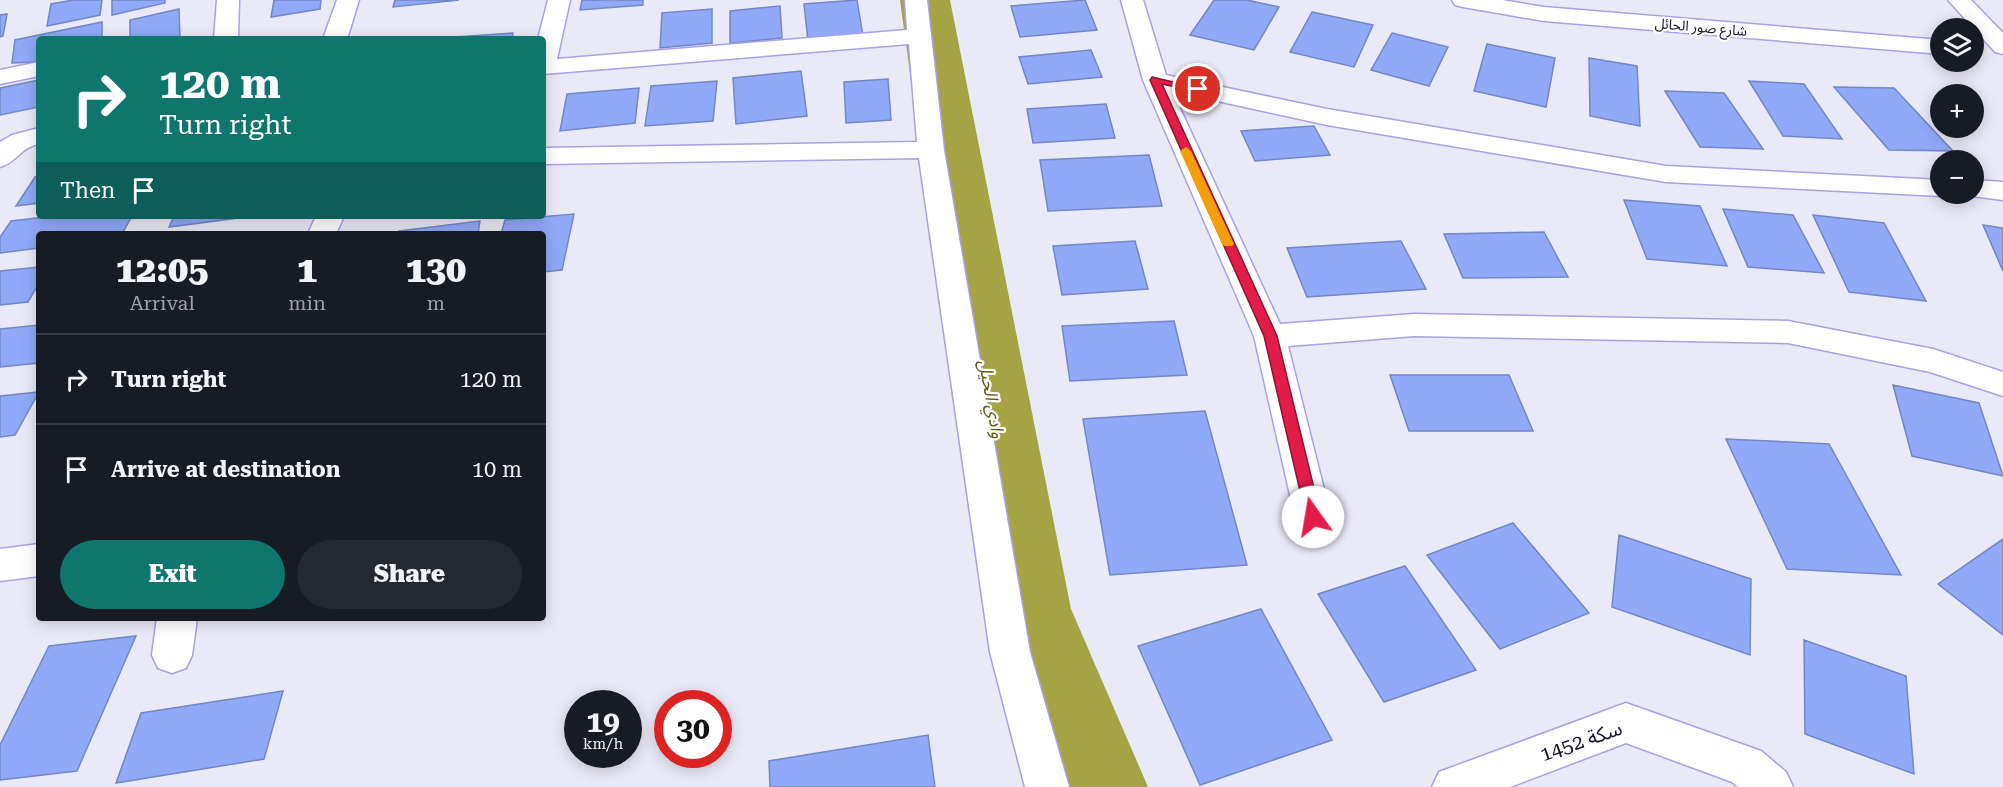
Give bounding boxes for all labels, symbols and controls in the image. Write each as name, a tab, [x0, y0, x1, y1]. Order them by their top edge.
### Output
street label: شارع صور الحائل	[1654, 15, 1748, 42]
map controls	[1930, 18, 1984, 204]
button: layers	[1930, 18, 1984, 72]
text: 120 m	[159, 59, 281, 108]
icon: right	[60, 60, 138, 138]
pin	[1172, 63, 1223, 114]
icon: arrive	[1181, 72, 1214, 105]
button: +	[1930, 84, 1984, 138]
text: Turn right	[159, 109, 292, 141]
button: −	[1930, 150, 1984, 204]
icon: arrive	[127, 174, 160, 207]
text: Then	[60, 178, 115, 203]
text: 12:05	[116, 249, 208, 291]
text: 1	[297, 249, 317, 291]
text: 130	[406, 249, 466, 291]
text: Arrival	[130, 291, 195, 315]
text: min	[288, 291, 326, 315]
text: m	[427, 291, 445, 315]
water label: وادي الحيل	[971, 358, 1009, 441]
icon: right	[60, 363, 93, 396]
text: Turn right	[111, 367, 226, 392]
text: 120 m	[459, 367, 522, 392]
icon: arrive	[60, 453, 93, 486]
text: Arrive at destination	[111, 457, 340, 482]
text: 10 m	[472, 457, 522, 482]
position arrow	[1281, 485, 1345, 549]
button: Exit	[60, 540, 285, 609]
button: Share	[297, 540, 522, 609]
speed limit sign: 30	[654, 690, 732, 768]
text: 19	[586, 704, 620, 739]
street label: سكة 1452	[1537, 716, 1625, 766]
text: km/h	[583, 735, 623, 753]

